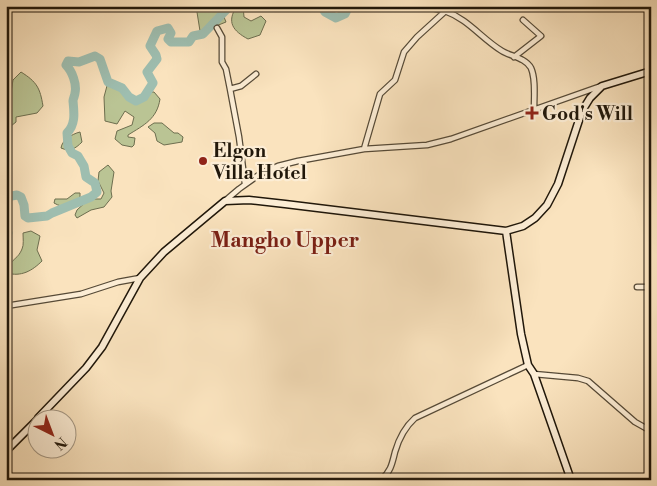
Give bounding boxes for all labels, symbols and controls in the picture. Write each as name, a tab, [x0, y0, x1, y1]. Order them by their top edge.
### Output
place label: God's Will	[542, 102, 633, 126]
marker: God's Will	[526, 107, 538, 119]
place label: Elgon Villa Hotel	[212, 139, 307, 185]
marker: Elgon Villa Hotel	[197, 155, 209, 167]
district label: Mangho Upper	[211, 228, 359, 254]
north arrow	[28, 408, 78, 458]
text: N	[50, 433, 70, 453]

